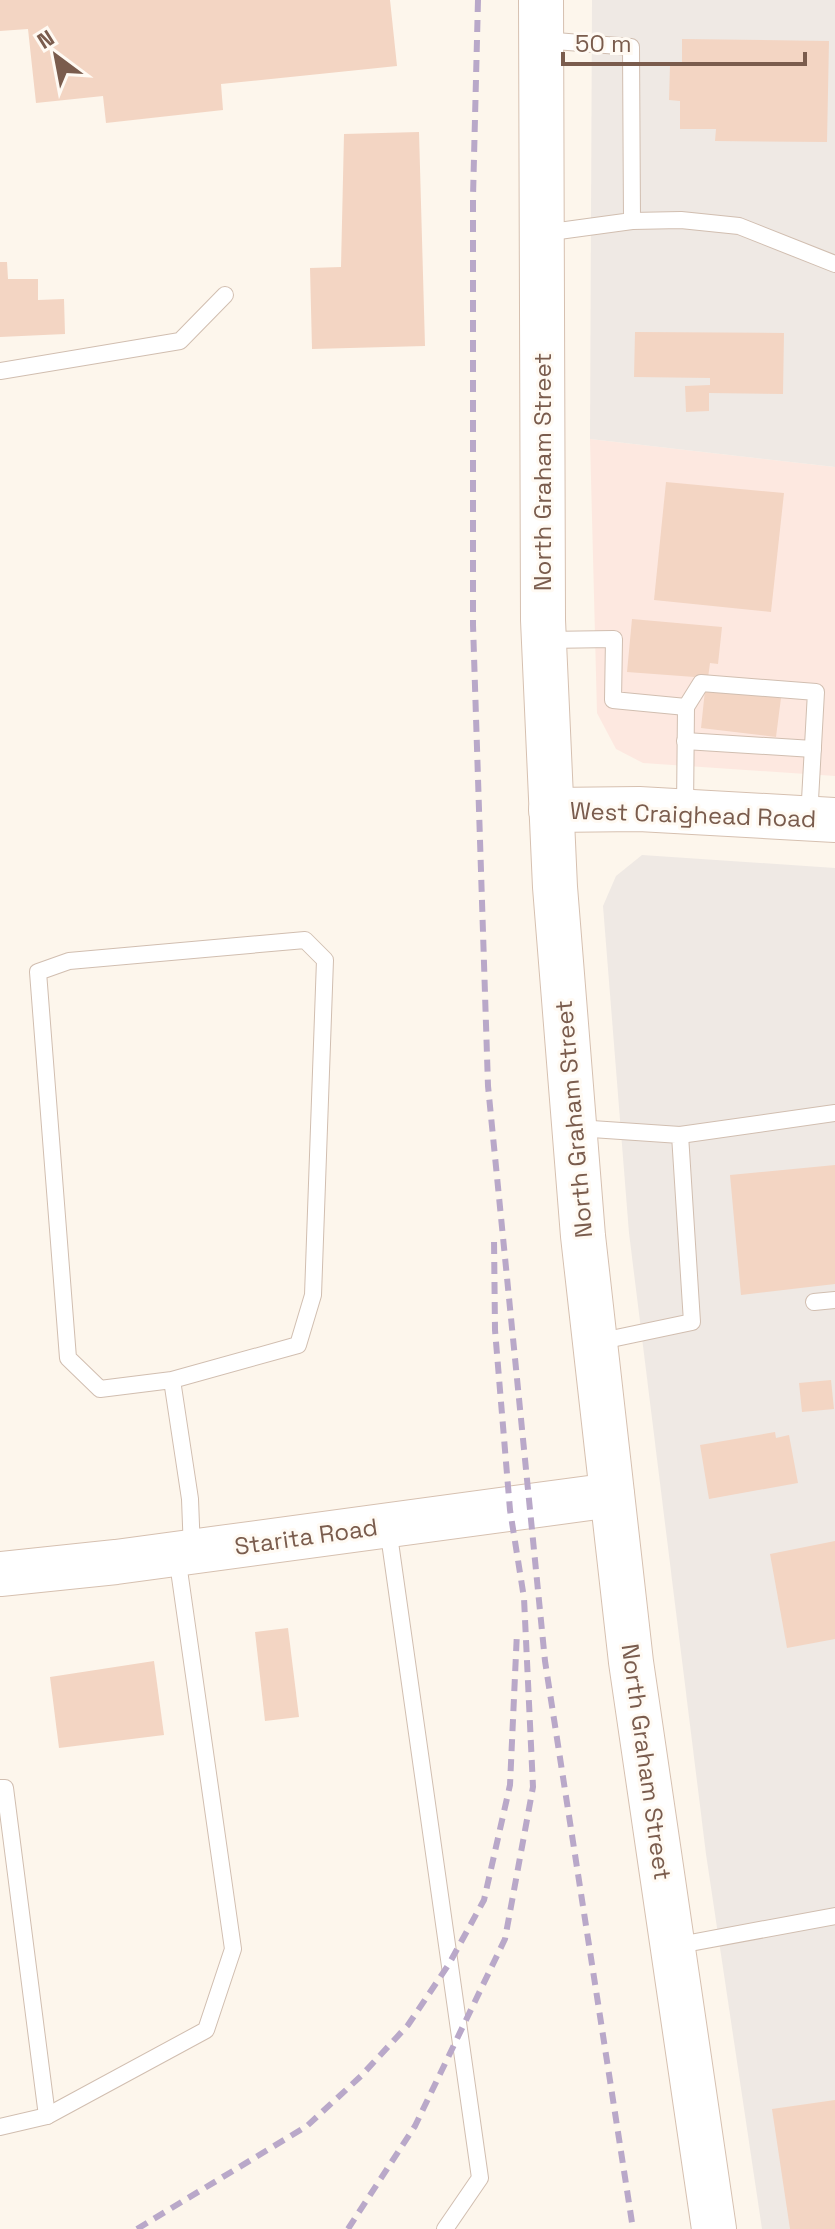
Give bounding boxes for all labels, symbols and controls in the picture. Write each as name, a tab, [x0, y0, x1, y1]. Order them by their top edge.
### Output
north arrow	[16, 16, 96, 96]
scale bar	[563, 16, 805, 66]
text: N	[32, 23, 59, 55]
text: 50 m	[575, 28, 632, 59]
street label: North Graham Street	[527, 353, 558, 591]
street label: West Craighead Road	[569, 795, 817, 834]
street label: North Graham Street	[548, 999, 599, 1239]
street label: Starita Road	[232, 1511, 380, 1562]
street label: North Graham Street	[615, 1642, 678, 1882]

